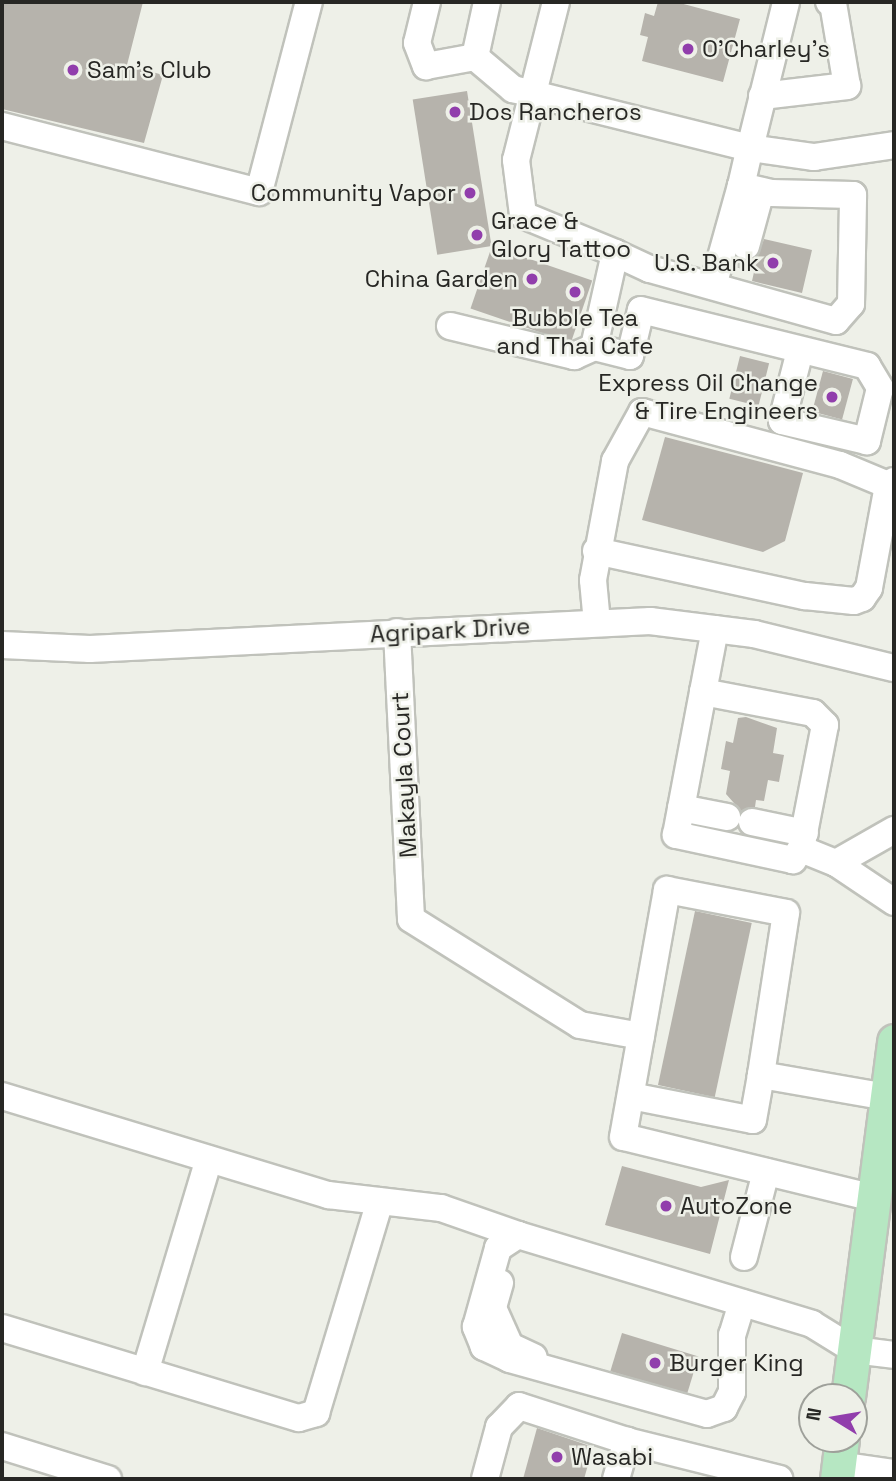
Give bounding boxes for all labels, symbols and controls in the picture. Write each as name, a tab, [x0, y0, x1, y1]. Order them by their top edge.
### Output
place label: O'Charley's	[702, 35, 830, 63]
marker: O'Charley's	[680, 41, 696, 57]
place label: Sam's Club	[87, 56, 212, 84]
marker: Sam's Club	[65, 62, 81, 78]
place label: Dos Rancheros	[469, 98, 642, 126]
marker: Dos Rancheros	[447, 104, 463, 120]
place label: Community Vapor	[250, 179, 456, 207]
marker: Community Vapor	[462, 185, 478, 201]
place label: Grace & Glory Tattoo	[491, 207, 632, 263]
marker: Grace & Glory Tattoo	[469, 227, 485, 243]
place label: U.S. Bank	[653, 249, 759, 277]
marker: U.S. Bank	[765, 255, 781, 271]
place label: China Garden	[365, 265, 518, 293]
marker: China Garden	[524, 271, 540, 287]
marker: Bubble Tea and Thai Cafe	[567, 284, 583, 300]
place label: Bubble Tea and Thai Cafe	[496, 304, 654, 360]
place label: Express Oil Change & Tire Engineers	[598, 369, 818, 425]
marker: Express Oil Change & Tire Engineers	[824, 389, 840, 405]
street label: Agripark Drive	[369, 611, 531, 649]
street label: Makayla Court	[385, 691, 423, 859]
place label: AutoZone	[680, 1192, 792, 1220]
marker: AutoZone	[658, 1198, 674, 1214]
place label: Burger King	[669, 1349, 804, 1377]
marker: Burger King	[647, 1355, 663, 1371]
north arrow	[798, 1383, 868, 1453]
text: N	[800, 1406, 827, 1423]
place label: Wasabi	[571, 1443, 653, 1471]
marker: Wasabi	[549, 1449, 565, 1465]

